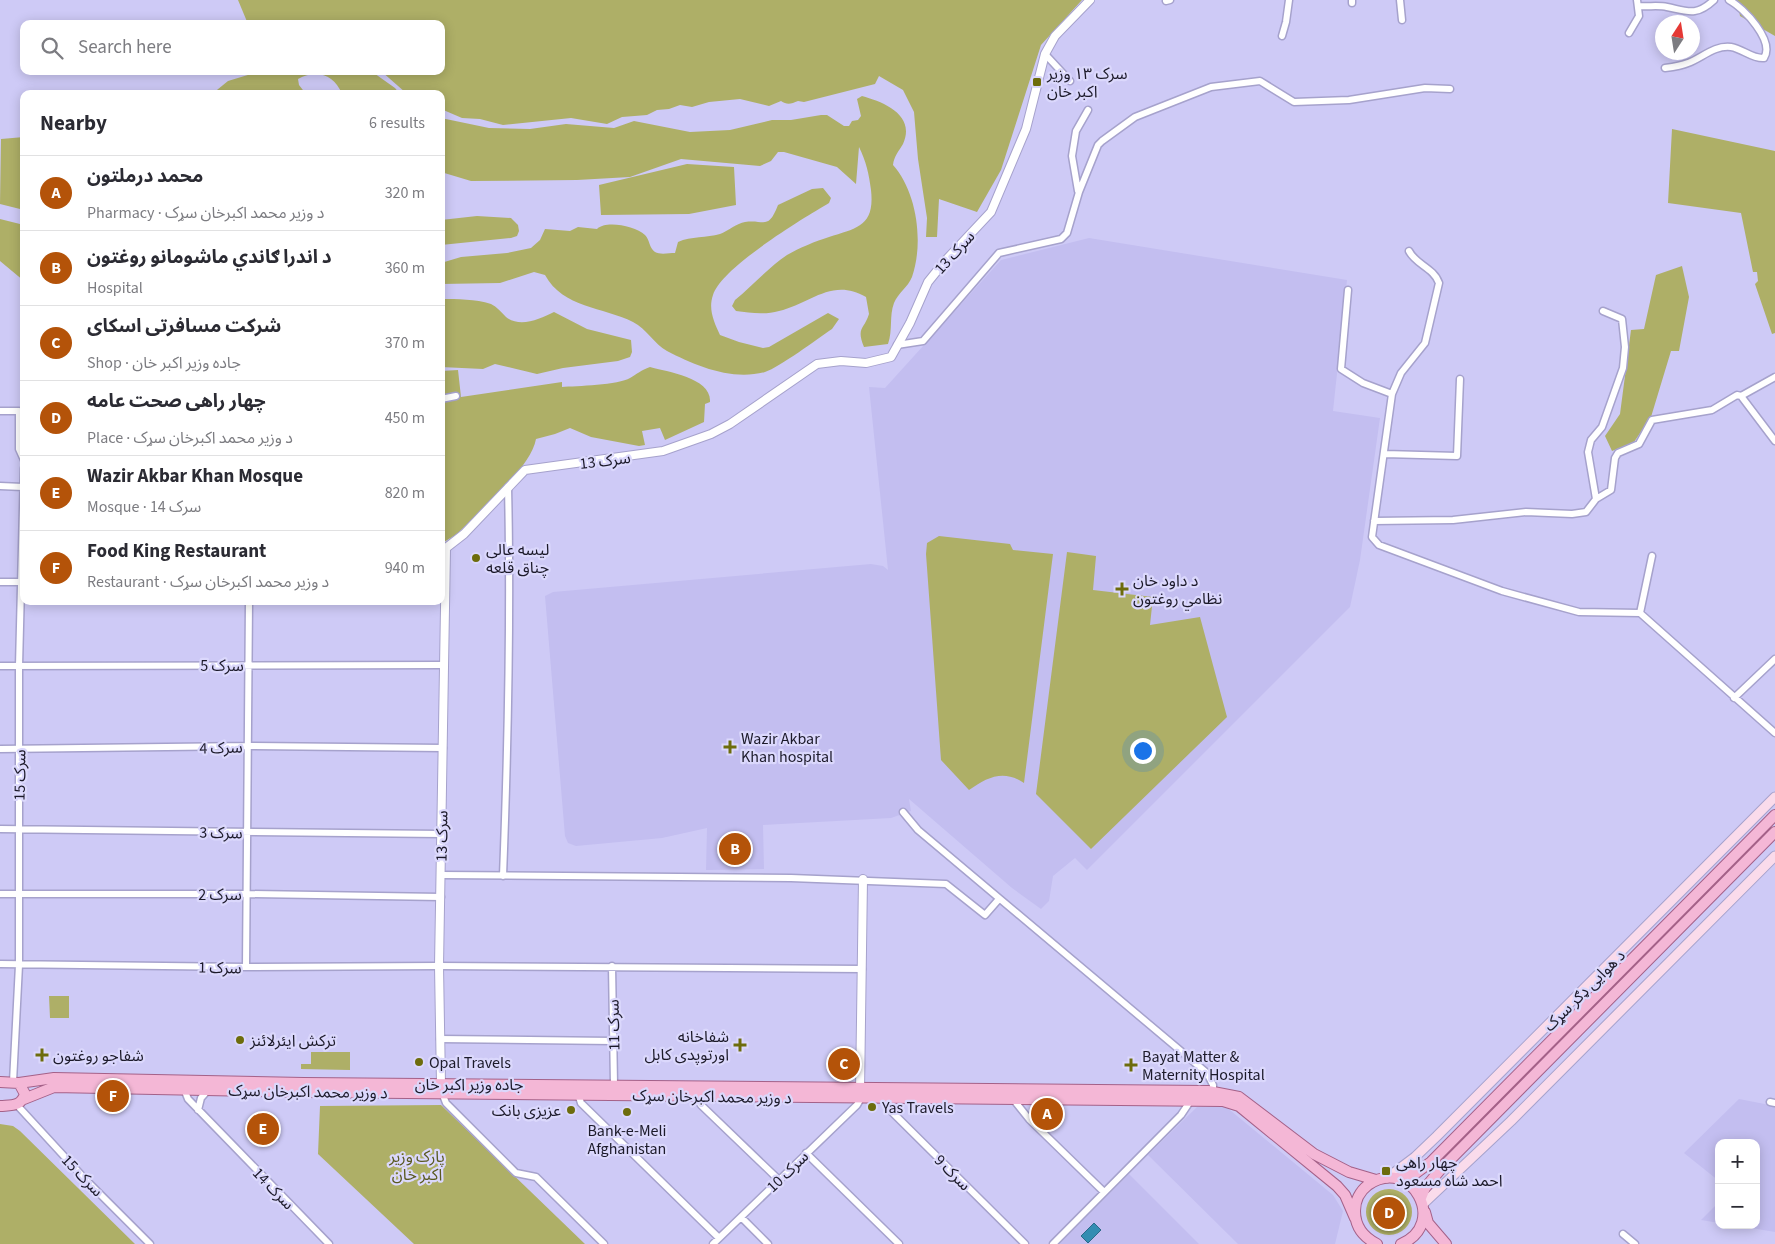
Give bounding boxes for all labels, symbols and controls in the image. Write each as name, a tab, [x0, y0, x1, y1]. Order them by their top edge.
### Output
north arrow	[1655, 15, 1700, 60]
search box	[20, 20, 445, 75]
icon: search	[38, 34, 66, 62]
text: Search here	[78, 34, 172, 61]
place label: سرک ۱۳ وزیر اکبر خان	[1046, 63, 1128, 103]
marker: سرک ۱۳ وزیر اکبر خان	[1031, 76, 1043, 88]
text: Nearby	[40, 108, 107, 138]
text: 6 results	[369, 112, 425, 134]
text: محمد درملتون	[87, 163, 203, 190]
text: A	[51, 182, 61, 204]
text: 320 m	[385, 182, 425, 204]
text: Pharmacy · د وزیر محمد اکبرخان سړک	[87, 202, 324, 224]
street label: سرک 13	[929, 226, 980, 279]
text: د اندرا ګاندي ماشومانو روغتون	[87, 244, 332, 271]
text: B	[51, 257, 61, 279]
text: 360 m	[385, 257, 425, 279]
text: Hospital	[87, 277, 143, 299]
text: شرکت مسافرتی اسکای	[87, 313, 281, 340]
text: C	[51, 332, 61, 354]
text: 370 m	[385, 332, 425, 354]
text: Shop · جاده وزیر اکبر خان	[87, 352, 241, 374]
text: چهار راهی صحت عامه	[87, 388, 266, 415]
text: D	[51, 407, 61, 429]
text: 450 m	[385, 407, 425, 429]
text: Place · د وزیر محمد اکبرخان سړک	[87, 427, 293, 449]
street label: سرک 13	[578, 447, 632, 475]
text: Wazir Akbar Khan Mosque	[87, 463, 303, 490]
text: E	[52, 482, 60, 504]
text: 820 m	[385, 482, 425, 504]
text: Mosque · سرک 14	[87, 496, 201, 518]
text: Food King Restaurant	[87, 538, 266, 565]
place label: لیسه عالی چناق قلعه	[486, 539, 549, 579]
marker: لیسه عالی چناق قلعه	[470, 552, 482, 564]
text: F	[52, 557, 60, 579]
text: 940 m	[385, 557, 425, 579]
place label: د داود خان نظامي روغتون	[1133, 570, 1222, 611]
text: Restaurant · د وزیر محمد اکبرخان سړک	[87, 571, 329, 593]
marker: د داود خان نظامي روغتون	[1115, 582, 1129, 596]
street label: سرک 5	[200, 655, 244, 677]
place label: Wazir Akbar Khan hospital	[741, 728, 833, 768]
street label: سرک 4	[199, 737, 243, 759]
your location	[1130, 738, 1156, 764]
marker: Wazir Akbar Khan hospital	[723, 740, 737, 754]
street label: سرک 15	[9, 749, 31, 801]
street label: سرک 13	[431, 810, 453, 862]
street label: سرک 3	[199, 822, 243, 844]
pin: B	[719, 830, 751, 868]
street label: سرک 2	[198, 884, 242, 906]
street label: د هوایی ډګر سړک	[1539, 945, 1630, 1036]
street label: سرک 1	[198, 957, 242, 979]
street label: سرک 11	[603, 999, 625, 1051]
place label: شفاخانه اورتوپدی کابل	[644, 1026, 729, 1066]
place label: ترکش ایئرلائنز	[249, 1030, 336, 1052]
marker: ترکش ایئرلائنز	[234, 1034, 246, 1046]
marker: شفاخانه اورتوپدی کابل	[733, 1038, 747, 1052]
place label: شفاجو روغتون	[53, 1045, 144, 1067]
pin: C	[828, 1045, 860, 1083]
place label: Bayat Matter & Maternity Hospital	[1142, 1046, 1265, 1086]
marker: شفاجو روغتون	[35, 1048, 49, 1062]
place label: Opal Travels	[429, 1052, 511, 1074]
marker: Opal Travels	[413, 1056, 425, 1068]
marker: Bayat Matter & Maternity Hospital	[1124, 1058, 1138, 1072]
street label: جاده وزیر اکبر خان	[415, 1074, 523, 1096]
pin: F	[97, 1077, 129, 1115]
street label: د وزیر محمد اکبرخان سړک	[228, 1080, 388, 1104]
street label: د وزیر محمد اکبرخان سړک	[632, 1085, 792, 1109]
pin: A	[1031, 1095, 1063, 1133]
place label: Yas Travels	[881, 1097, 954, 1119]
place label: عزیزی بانک	[492, 1100, 561, 1122]
marker: Yas Travels	[866, 1101, 878, 1113]
marker: عزیزی بانک	[565, 1104, 577, 1116]
marker: Bank-e-Meli Afghanistan	[621, 1106, 633, 1118]
pin: E	[247, 1110, 279, 1148]
place label: Bank-e-Meli Afghanistan	[587, 1120, 667, 1160]
map controls	[1715, 1139, 1760, 1229]
button: +	[1715, 1139, 1760, 1184]
park label: پارک وزیر اکبر خان	[388, 1146, 445, 1186]
street label: سرک 10	[762, 1146, 814, 1197]
street label: سرک 15	[57, 1150, 108, 1202]
street label: سرک 9	[929, 1150, 975, 1196]
place label: چهار راهی احمد شاه مسعود	[1396, 1152, 1503, 1192]
street label: سرک 14	[248, 1163, 299, 1215]
marker: چهار راهی احمد شاه مسعود	[1380, 1165, 1392, 1177]
button: −	[1715, 1184, 1760, 1229]
pin: D	[1373, 1194, 1405, 1232]

